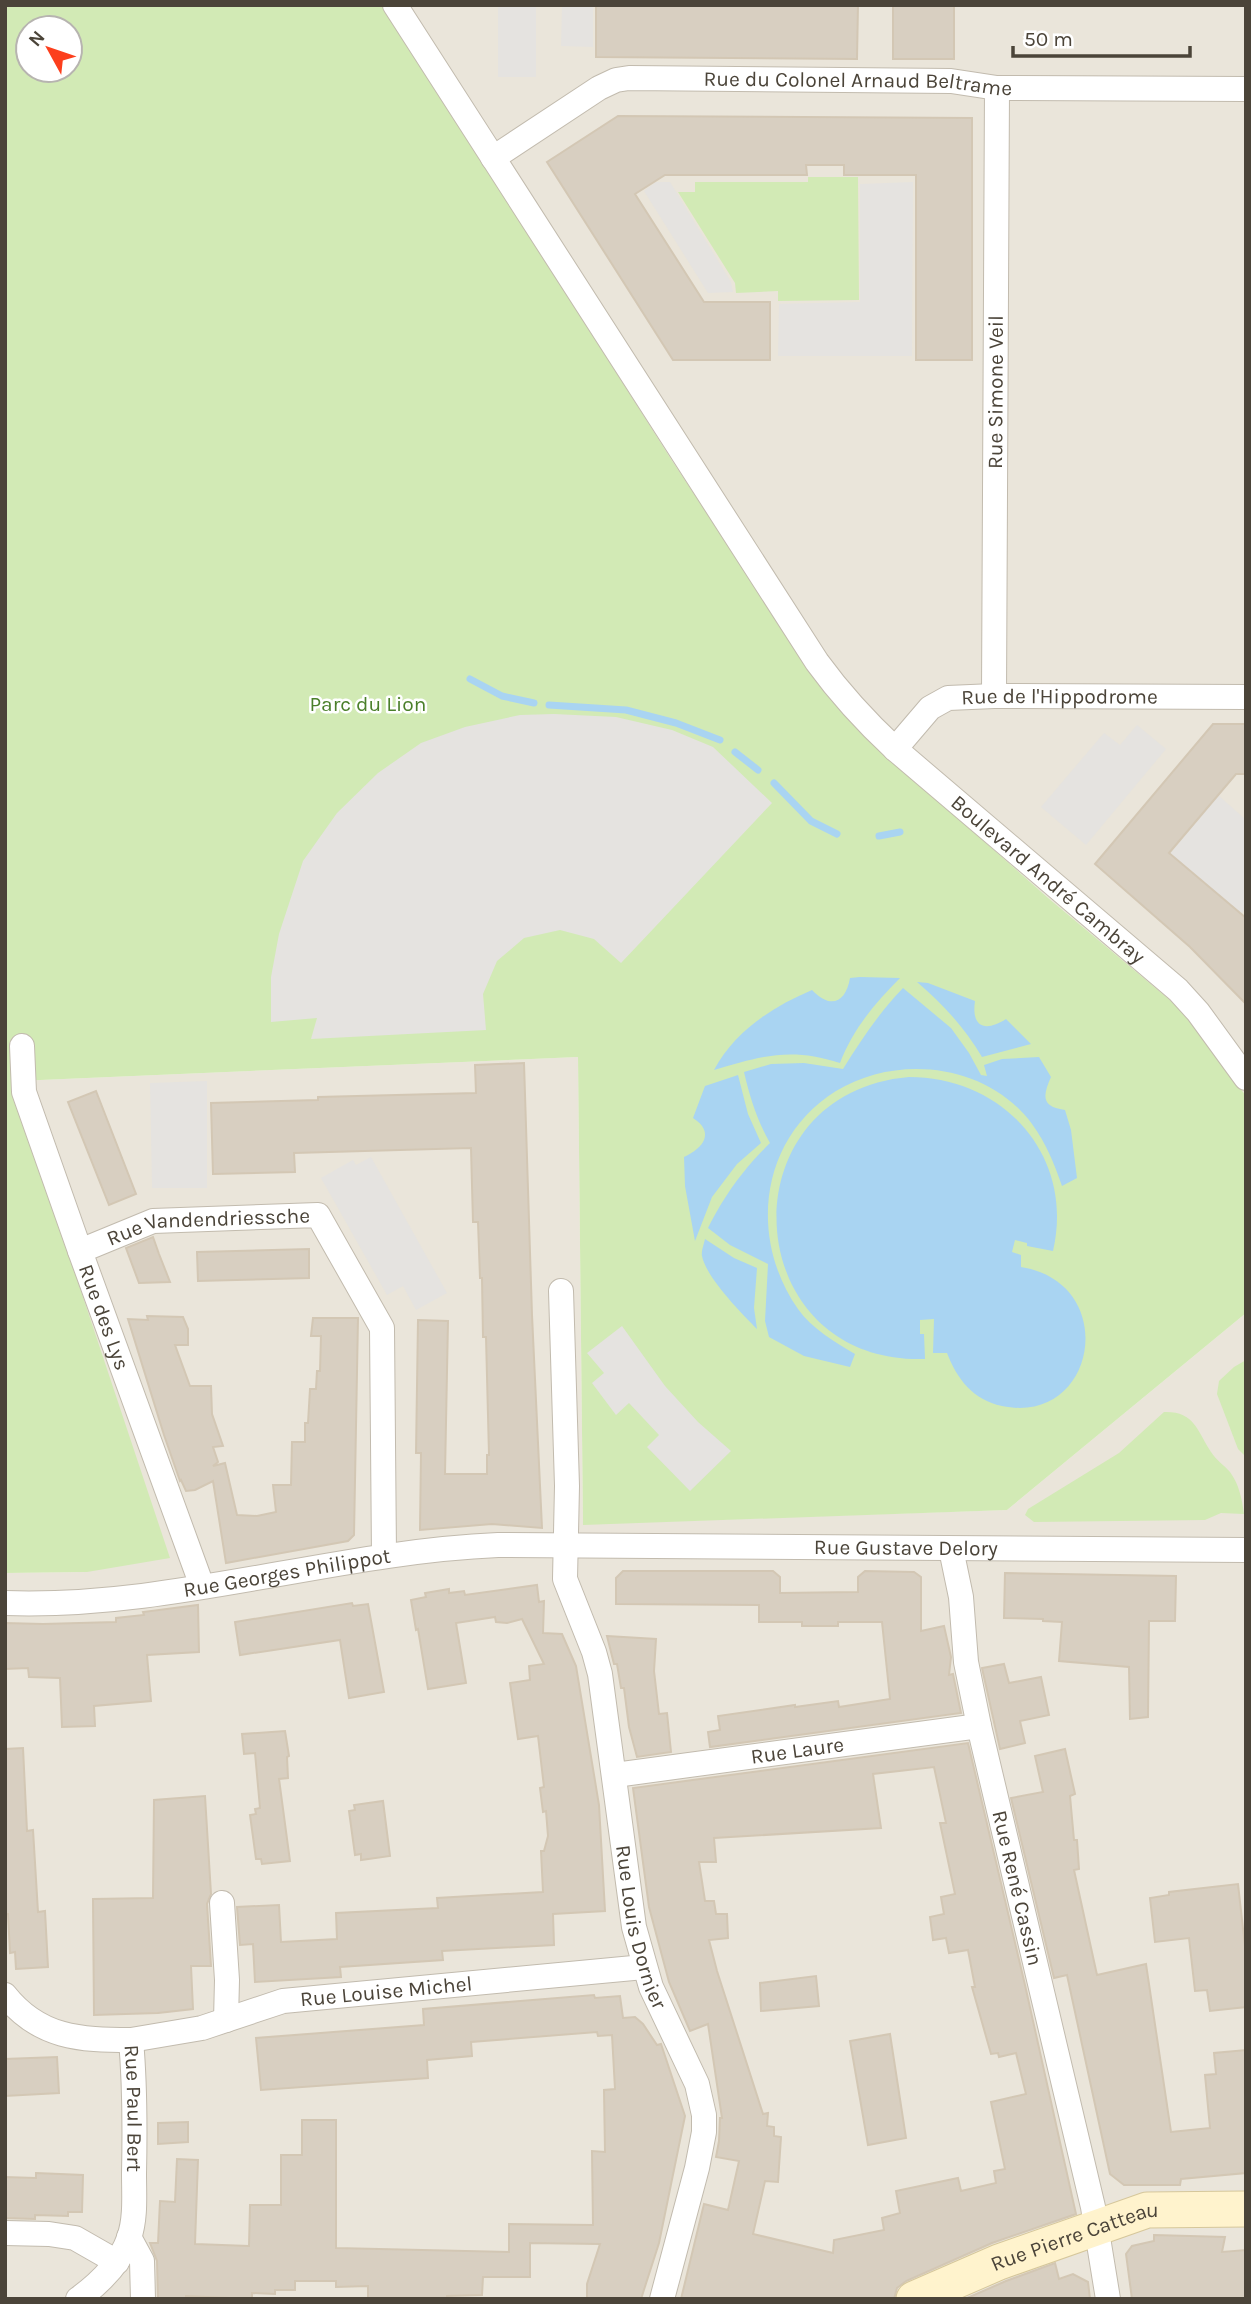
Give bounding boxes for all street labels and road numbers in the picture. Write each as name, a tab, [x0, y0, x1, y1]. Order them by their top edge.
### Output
street label: Rue du Colonel Arnaud Beltrame	[703, 67, 1012, 100]
street label: Rue Simone Veil	[983, 315, 1008, 469]
street label: Rue de l'Hippodrome	[961, 684, 1158, 709]
street label: Boulevard André Cambray	[946, 790, 1150, 969]
street label: Rue Vandendriessche	[103, 1203, 311, 1251]
street label: Rue des Lys	[74, 1261, 134, 1373]
street label: Rue Gustave Delory	[814, 1535, 998, 1560]
street label: Rue Georges Philippot	[182, 1544, 392, 1602]
street label: Rue Laure	[749, 1732, 845, 1769]
street label: Rue René Cassin	[987, 1808, 1047, 1968]
street label: Rue Louis Dornier	[611, 1843, 672, 2013]
street label: Rue Louise Michel	[299, 1971, 473, 2011]
street label: Rue Paul Bert	[119, 2044, 147, 2172]
street label: Rue Pierre Catteau	[987, 2198, 1159, 2276]

